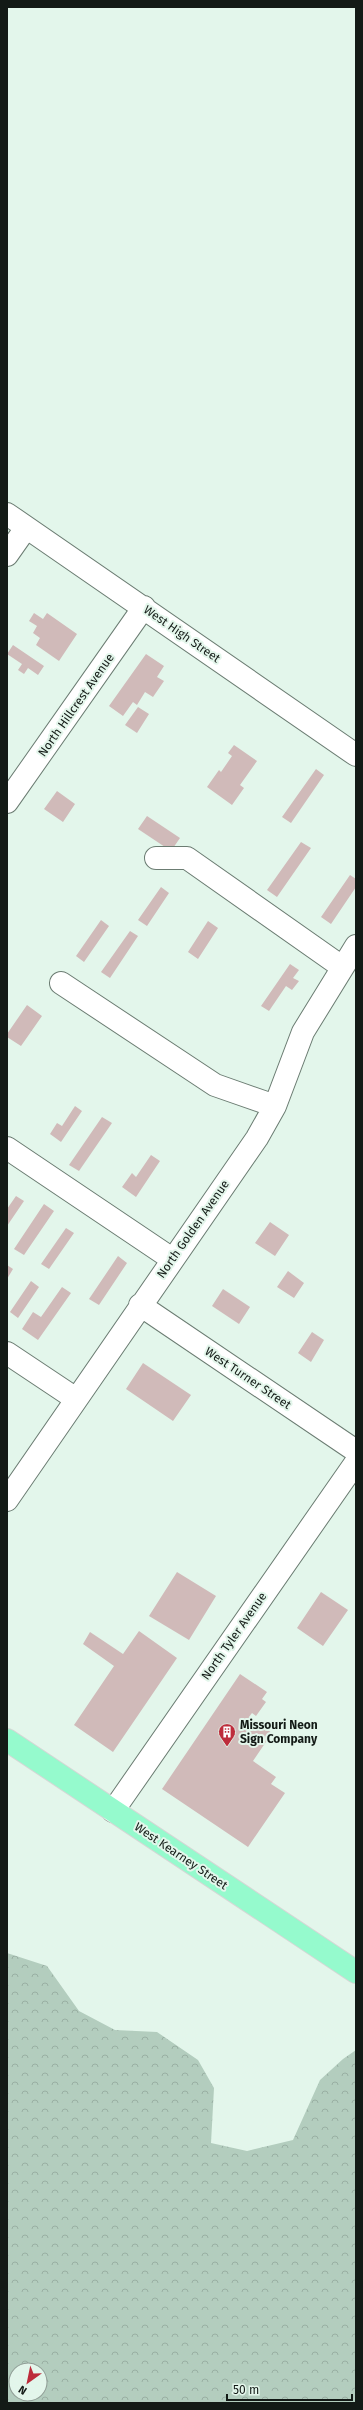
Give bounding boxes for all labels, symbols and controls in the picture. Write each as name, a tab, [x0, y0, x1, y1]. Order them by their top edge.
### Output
street label: West High Street	[141, 602, 223, 666]
street label: North Hillcrest Avenue	[35, 651, 117, 759]
street label: North Golden Avenue	[154, 1177, 232, 1281]
street label: West Turner Street	[202, 1344, 294, 1412]
street label: North Tyler Avenue	[199, 1590, 269, 1682]
place label: Missouri Neon Sign Company	[240, 1718, 318, 1746]
building icon: Missouri Neon Sign Company	[217, 1722, 237, 1747]
street label: West Kearney Street	[132, 1820, 231, 1893]
north arrow	[8, 2362, 48, 2402]
scale bar	[227, 2376, 352, 2402]
text: N	[16, 2383, 29, 2397]
text: 50 m	[233, 2383, 259, 2397]

